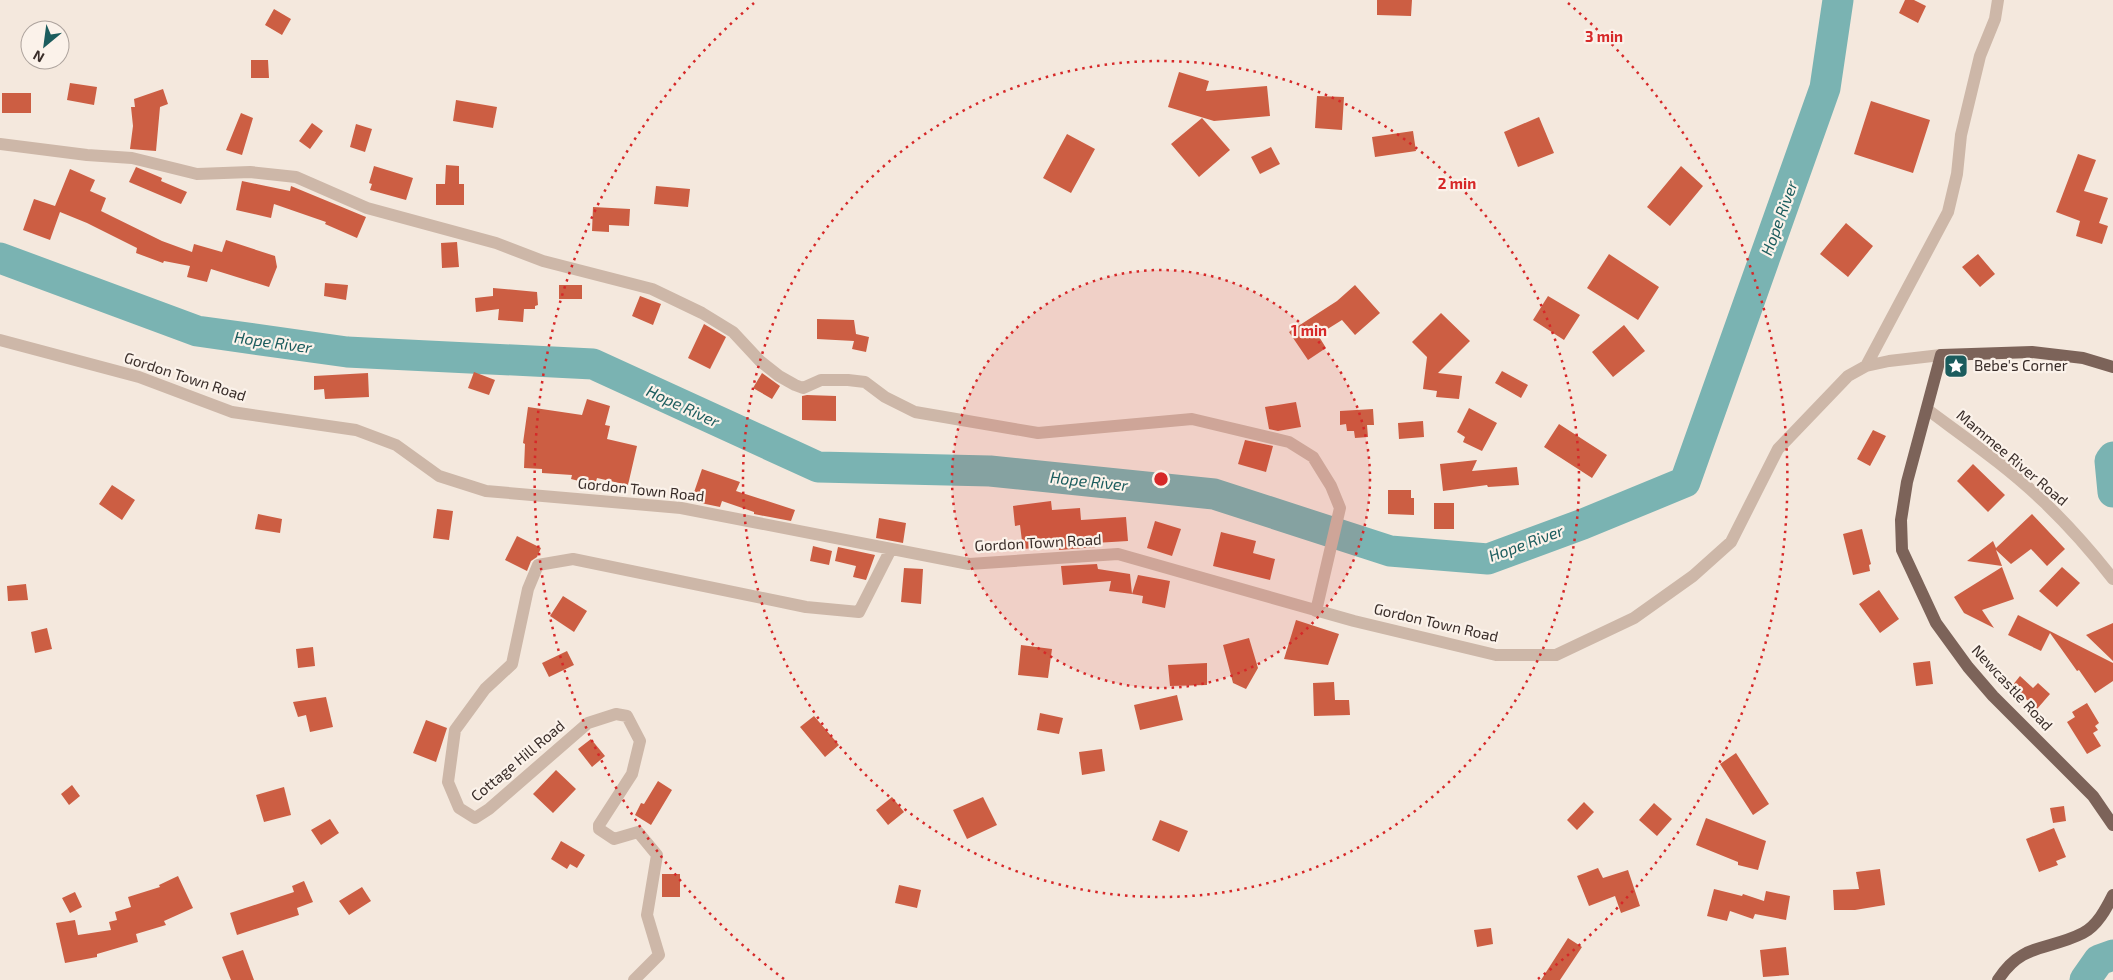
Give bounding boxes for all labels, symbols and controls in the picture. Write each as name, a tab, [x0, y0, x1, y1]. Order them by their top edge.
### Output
north arrow	[20, 20, 70, 70]
text: 3 min	[1585, 27, 1623, 45]
text: N	[30, 47, 47, 67]
text: 2 min	[1438, 174, 1476, 192]
water label: Hope River	[1756, 177, 1801, 258]
text: 1 min	[1291, 321, 1327, 339]
water label: Hope River	[233, 327, 314, 356]
street label: Gordon Town Road	[122, 348, 249, 404]
place icon: Bebe's Corner	[1943, 353, 1969, 379]
place label: Bebe's Corner	[1974, 356, 2068, 374]
water label: Hope River	[644, 380, 723, 431]
street label: Mammee River Road	[1953, 405, 2072, 509]
water label: Hope River	[1049, 467, 1130, 494]
centre of rings	[1152, 470, 1170, 488]
street label: Gordon Town Road	[577, 473, 705, 505]
water label: Hope River	[1486, 520, 1566, 565]
street label: Gordon Town Road	[974, 530, 1102, 554]
street label: Gordon Town Road	[1372, 599, 1500, 645]
street label: Newcastle Road	[1969, 641, 2057, 734]
street label: Cottage Hill Road	[467, 716, 568, 805]

